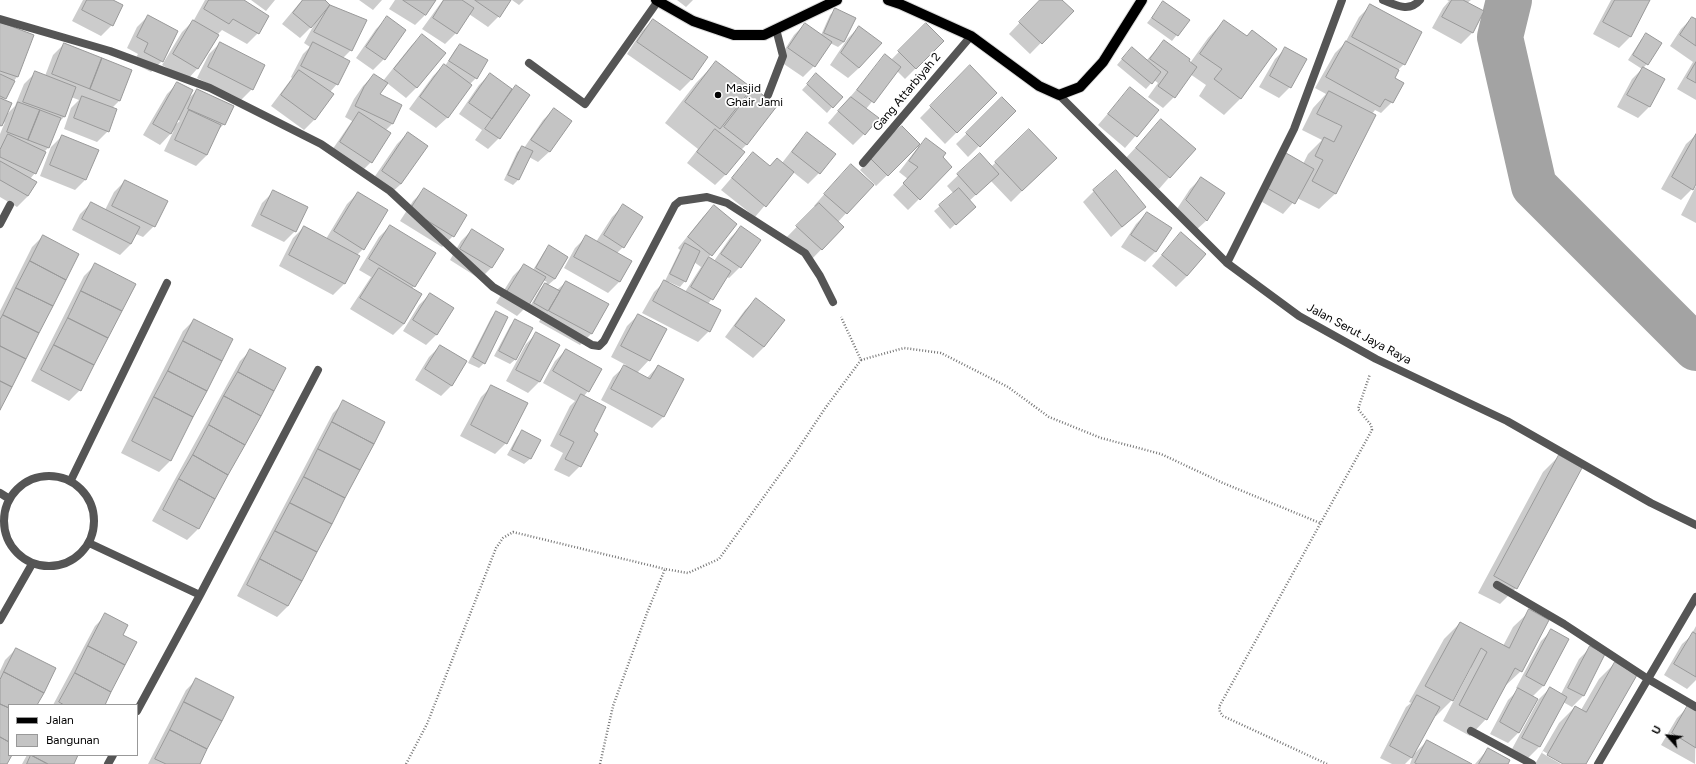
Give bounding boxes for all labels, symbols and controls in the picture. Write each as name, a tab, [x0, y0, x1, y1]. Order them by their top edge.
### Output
street label: Gang Attarbiyah 2	[870, 50, 944, 134]
place label: Masjid Ghair Jami	[726, 81, 783, 109]
marker: Masjid Ghair Jami	[713, 90, 723, 100]
street label: Jalan Serut Jaya Raya	[1304, 300, 1414, 368]
legend	[8, 704, 138, 756]
text: Jalan	[46, 713, 74, 727]
north arrow	[1648, 716, 1688, 756]
text: U	[1649, 724, 1664, 737]
text: Bangunan	[46, 733, 99, 747]

